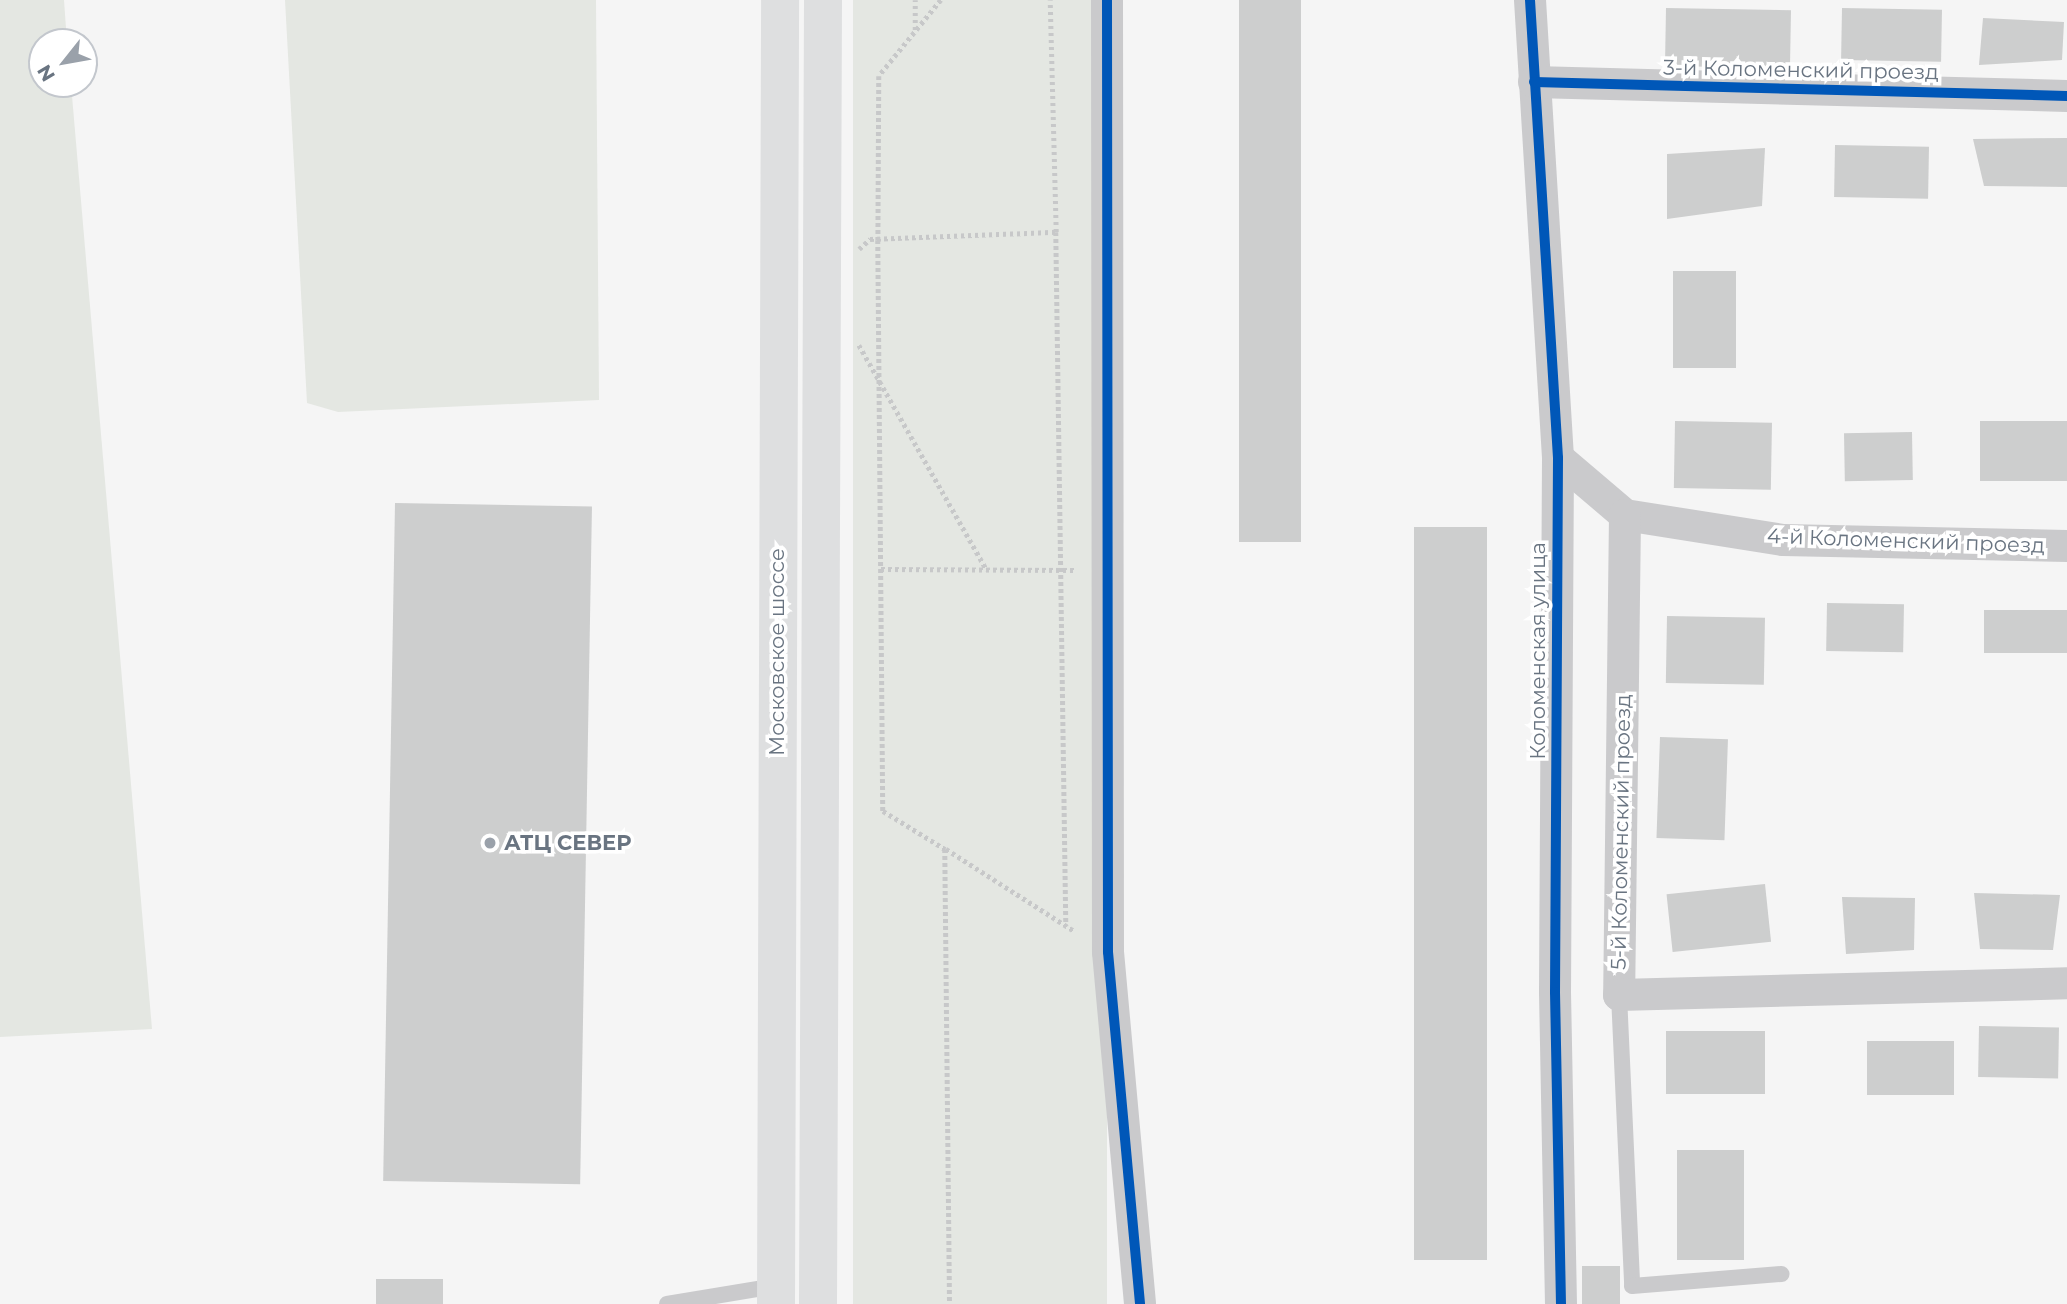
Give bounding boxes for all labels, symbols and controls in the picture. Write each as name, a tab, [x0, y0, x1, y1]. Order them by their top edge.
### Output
north arrow	[28, 28, 98, 98]
street label: 3-й Коломенский проезд	[1663, 55, 1939, 85]
text: N	[32, 61, 60, 86]
street label: 4-й Коломенский проезд	[1767, 524, 2045, 558]
street label: Коломенская улица	[1525, 542, 1551, 760]
street label: Московское шоссе	[764, 548, 790, 756]
street label: 5-й Коломенский проезд	[1606, 694, 1636, 970]
place label: АТЦ СЕВЕР	[504, 830, 631, 856]
marker: АТЦ СЕВЕР	[482, 835, 498, 851]

